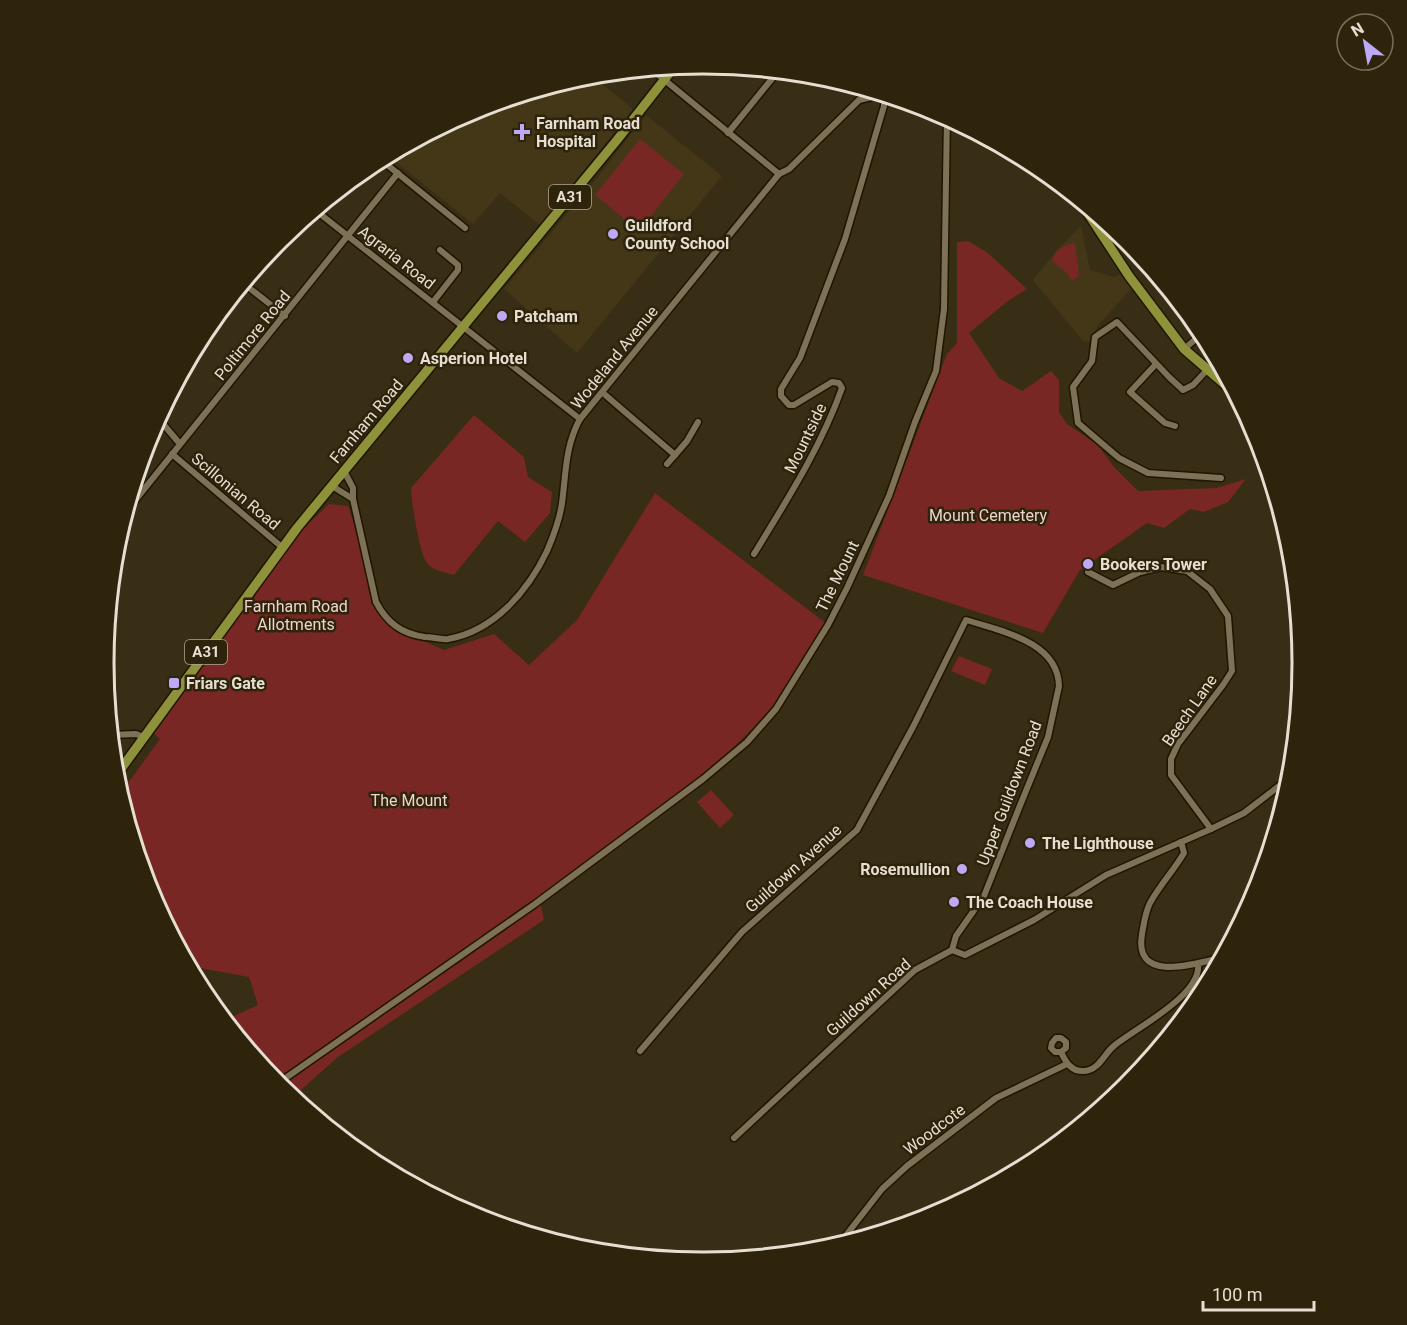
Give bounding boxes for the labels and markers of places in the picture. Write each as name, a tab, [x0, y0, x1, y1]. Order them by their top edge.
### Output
place label: Farnham Road Hospital	[536, 114, 640, 151]
marker: Farnham Road Hospital	[513, 123, 531, 141]
place label: Guildford County School	[625, 216, 729, 253]
marker: Guildford County School	[606, 227, 620, 241]
place label: Patcham	[514, 307, 578, 326]
marker: Patcham	[495, 309, 509, 323]
place label: Asperion Hotel	[420, 349, 527, 368]
marker: Asperion Hotel	[401, 351, 415, 365]
place label: Bookers Tower	[1100, 555, 1207, 574]
marker: Bookers Tower	[1081, 557, 1095, 571]
place label: Friars Gate	[186, 674, 265, 693]
marker: Friars Gate	[167, 676, 181, 690]
place label: The Lighthouse	[1042, 834, 1154, 853]
marker: The Lighthouse	[1023, 836, 1037, 850]
place label: Rosemullion	[860, 860, 950, 879]
marker: Rosemullion	[955, 862, 969, 876]
place label: The Coach House	[966, 893, 1093, 912]
marker: The Coach House	[947, 895, 961, 909]

